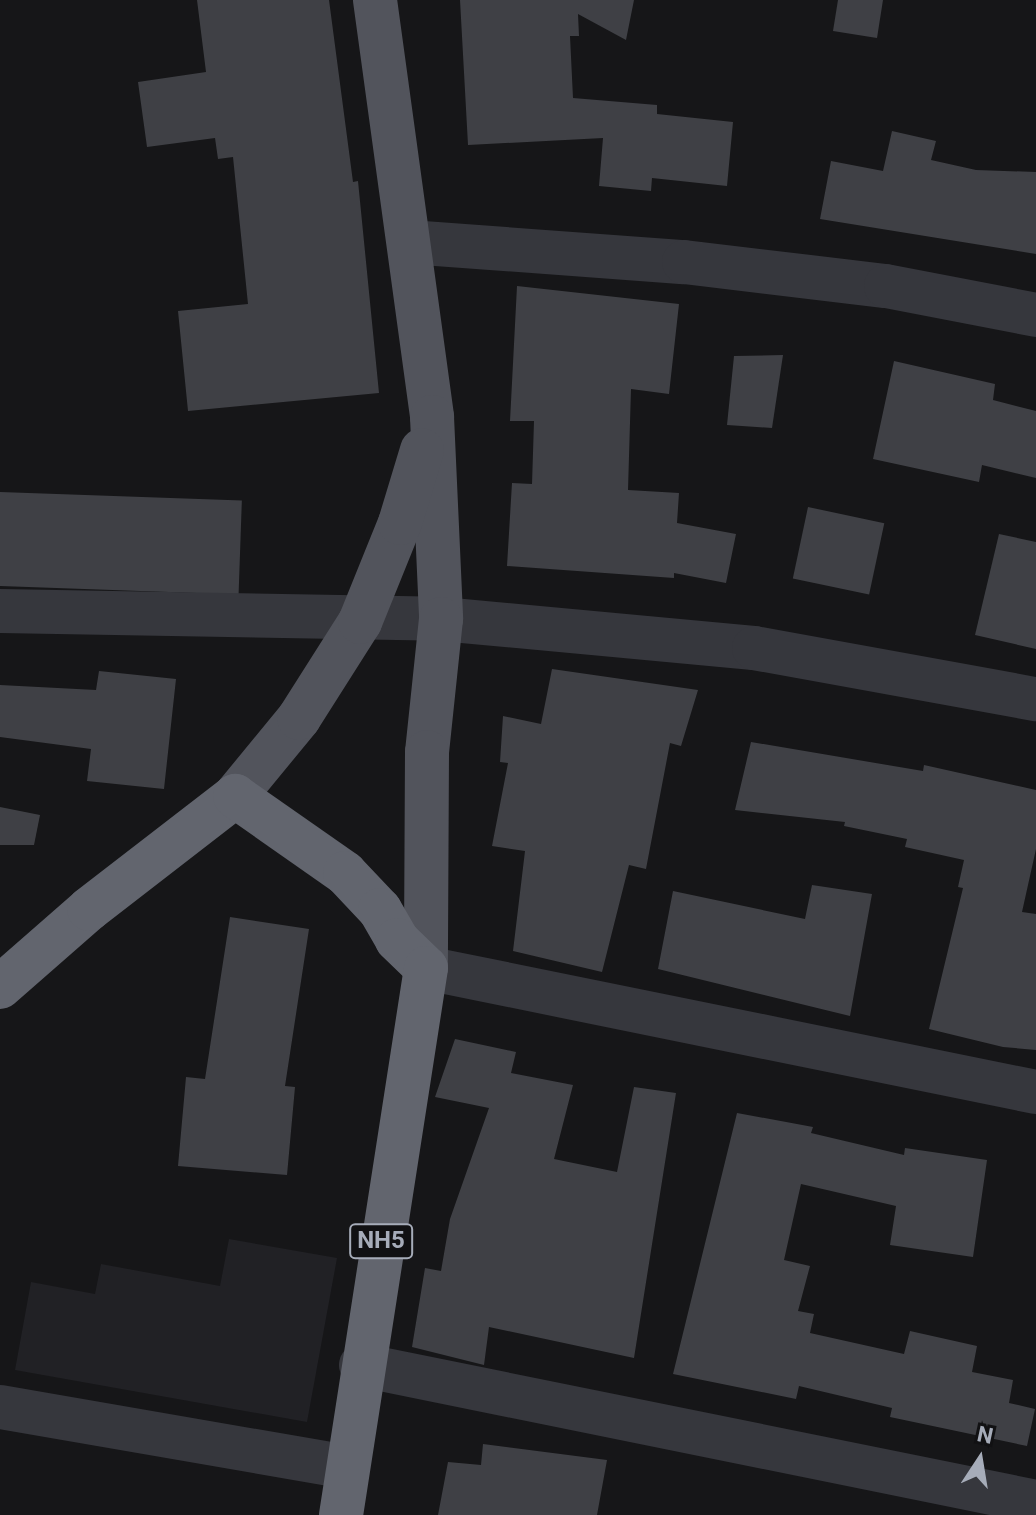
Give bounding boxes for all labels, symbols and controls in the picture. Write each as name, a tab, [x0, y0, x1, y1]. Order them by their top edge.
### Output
road number: NH5	[349, 1221, 413, 1261]
north arrow	[940, 1419, 1020, 1499]
text: N	[975, 1421, 995, 1449]

